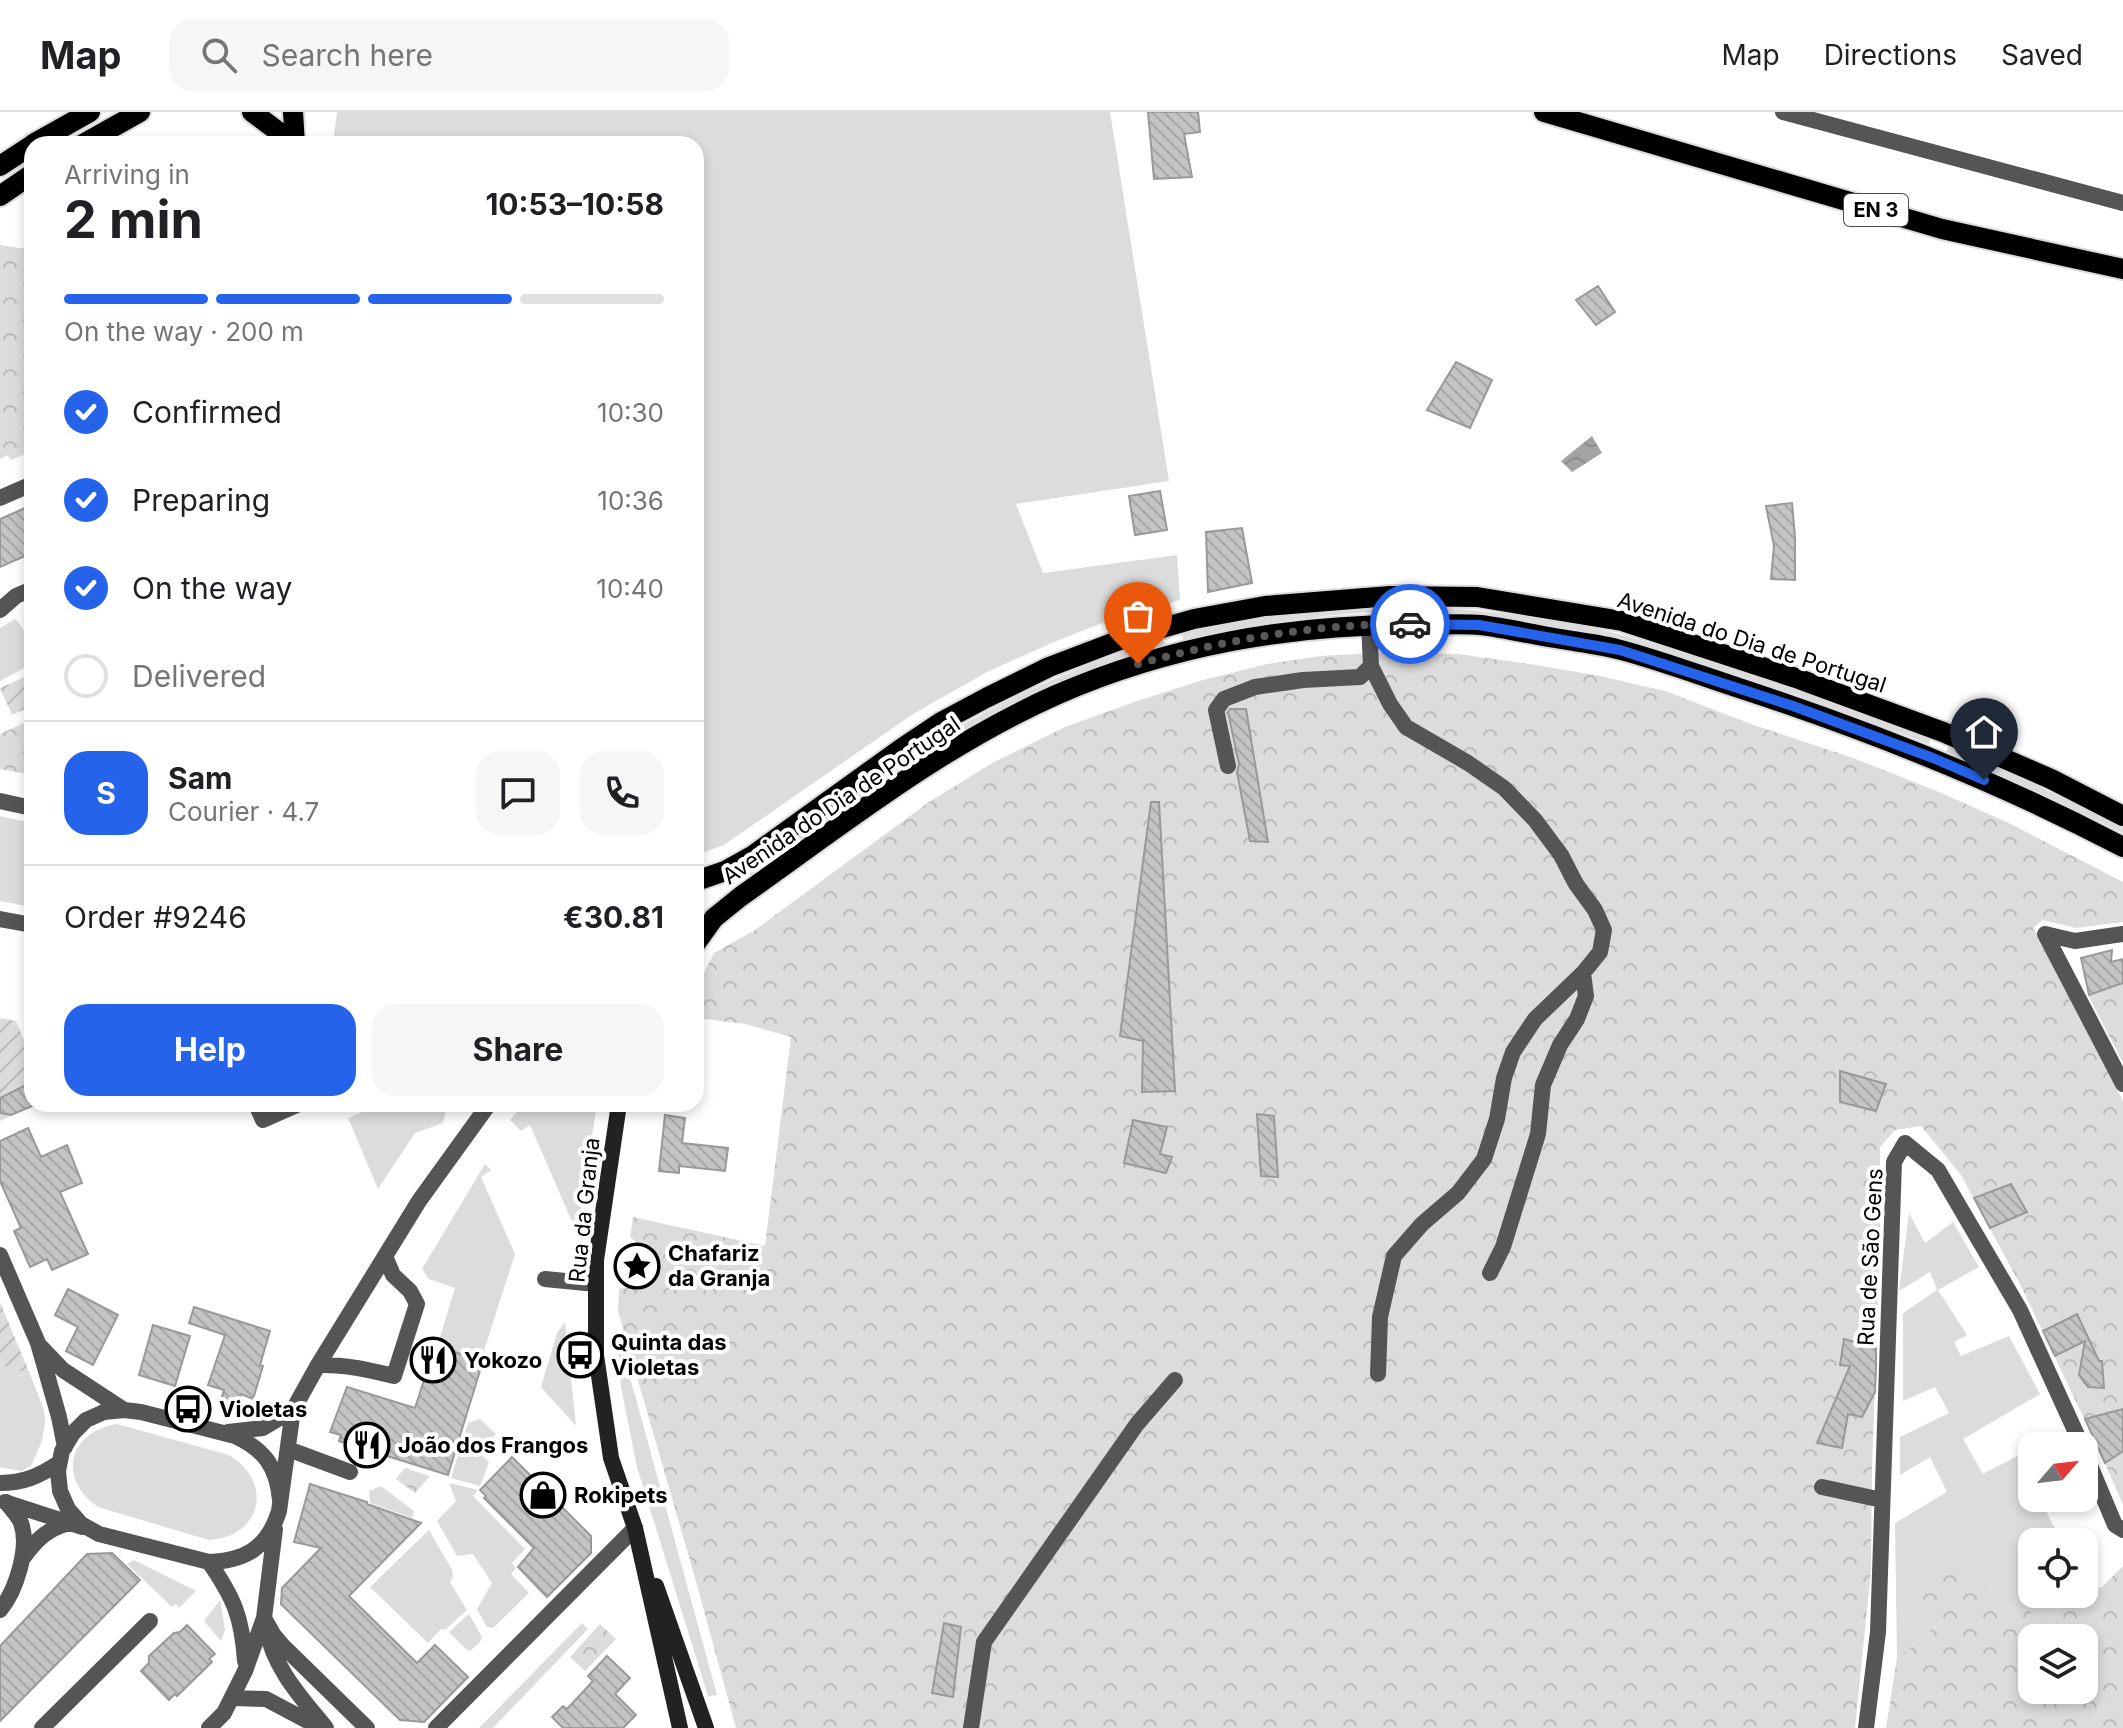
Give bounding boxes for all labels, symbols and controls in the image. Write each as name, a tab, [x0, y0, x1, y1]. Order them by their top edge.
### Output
search box	[169, 19, 729, 91]
text: Map	[40, 32, 121, 78]
icon: search	[197, 33, 241, 77]
text: Search here	[261, 37, 433, 73]
text: Map	[1721, 38, 1780, 72]
text: Directions	[1824, 38, 1957, 72]
text: Saved	[2001, 38, 2083, 72]
text: Arriving in	[64, 159, 190, 190]
text: 10:53–10:58	[485, 186, 664, 222]
text: 2 min	[64, 188, 203, 251]
road number: EN 3	[1844, 194, 1908, 226]
text: On the way · 200 m	[64, 316, 304, 347]
icon: check	[64, 390, 108, 434]
text: Confirmed	[132, 394, 282, 430]
text: 10:30	[597, 397, 664, 428]
icon: check	[64, 478, 108, 522]
text: Preparing	[132, 482, 270, 518]
text: 10:36	[597, 485, 664, 516]
icon: check	[64, 566, 108, 610]
text: On the way	[132, 570, 292, 606]
text: 10:40	[596, 573, 664, 604]
pin	[1104, 582, 1172, 664]
courier	[1370, 584, 1450, 664]
street label: Avenida do Dia de Portugal	[1614, 586, 1890, 698]
icon: bag	[1116, 594, 1160, 638]
icon: car	[1388, 602, 1432, 646]
text: Delivered	[132, 658, 266, 694]
pin	[1950, 698, 2018, 780]
icon: home	[1962, 710, 2006, 754]
street label: Avenida do Dia de Portugal	[717, 711, 965, 889]
button: chat	[476, 751, 560, 835]
button: phone	[580, 751, 664, 835]
text: Sam	[168, 760, 232, 796]
text: S	[96, 775, 116, 811]
text: Courier · 4.7	[168, 796, 319, 827]
text: Order #9246	[64, 899, 247, 935]
text: €30.81	[563, 899, 664, 935]
button: Help	[64, 1004, 356, 1096]
button: Share	[372, 1004, 664, 1096]
street label: Rua da Granja	[563, 1136, 605, 1284]
street label: Rua de São Gens	[1852, 1167, 1888, 1347]
place label: Chafariz da Granja	[668, 1240, 770, 1291]
place icon: Chafariz da Granja	[613, 1242, 661, 1290]
place label: Quinta das Violetas	[611, 1329, 727, 1380]
bus stop icon: Quinta das Violetas	[556, 1331, 604, 1379]
restaurant icon: Yokozo	[409, 1336, 457, 1384]
place label: Yokozo	[464, 1347, 542, 1373]
bus stop icon: Violetas	[164, 1385, 212, 1433]
place label: Violetas	[219, 1396, 307, 1422]
restaurant icon: João dos Frangos	[343, 1421, 391, 1469]
place label: João dos Frangos	[398, 1432, 588, 1458]
north arrow	[2018, 1432, 2098, 1512]
map controls	[2018, 1432, 2098, 1704]
shop icon: Rokipets	[519, 1471, 567, 1519]
place label: Rokipets	[574, 1482, 668, 1508]
button: locate	[2018, 1528, 2098, 1608]
button: layers	[2018, 1624, 2098, 1704]

